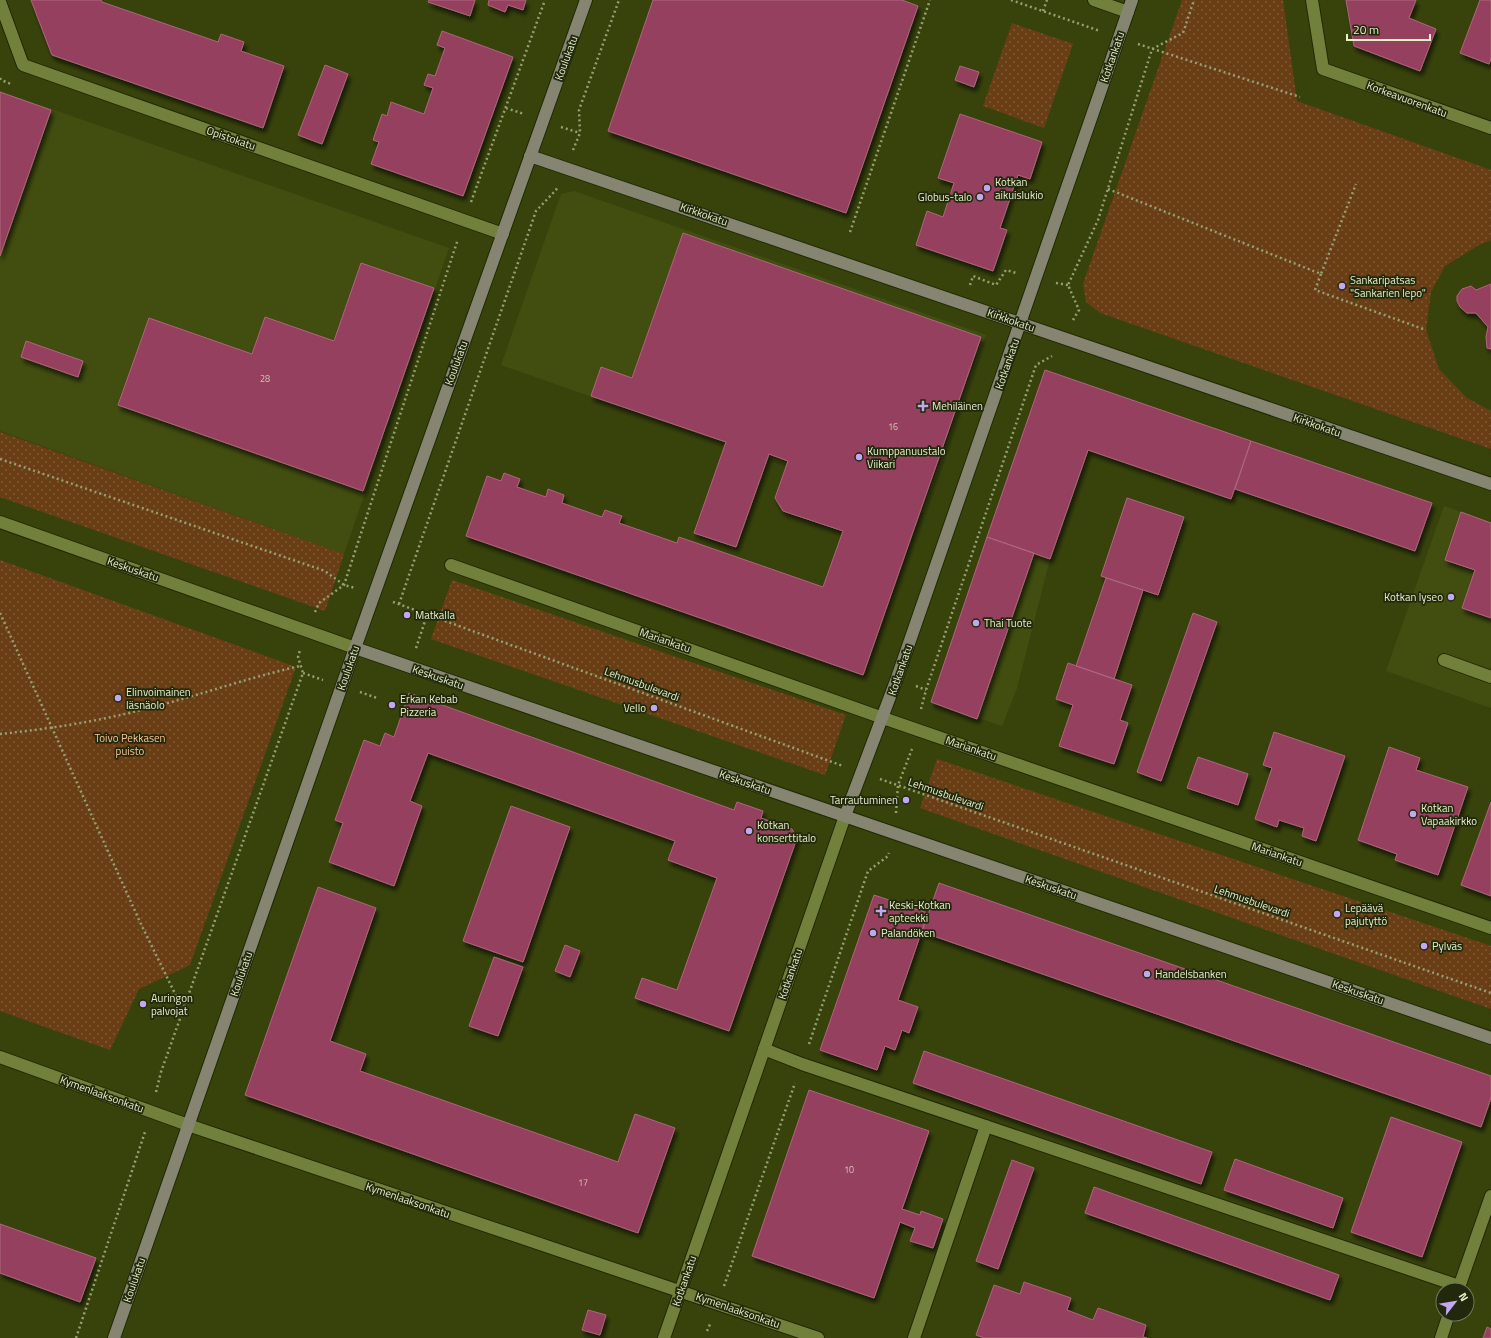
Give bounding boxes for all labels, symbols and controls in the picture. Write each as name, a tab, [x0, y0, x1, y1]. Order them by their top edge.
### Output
scale bar	[1347, 16, 1430, 42]
text: 20 m	[1353, 20, 1379, 39]
street label: Kotkankatu	[1096, 29, 1128, 85]
street label: Koulukatu	[551, 33, 582, 83]
street label: Korkeavuorenkatu	[1365, 77, 1450, 121]
street label: Opistokatu	[204, 122, 258, 154]
place label: Kotkan aikuislukio	[995, 174, 1044, 203]
marker: Kotkan aikuislukio	[982, 183, 992, 193]
place label: Globus-talo	[918, 189, 972, 205]
marker: Globus-talo	[975, 192, 985, 202]
street label: Kirkkokatu	[678, 198, 730, 230]
place label: Sankaripatsas "Sankarien lepo"	[1350, 272, 1426, 301]
marker: Sankaripatsas "Sankarien lepo"	[1337, 281, 1347, 291]
street label: Kirkkokatu	[985, 304, 1037, 336]
street label: Kotkankatu	[991, 336, 1023, 392]
street label: Koulukatu	[441, 338, 472, 388]
house number: 28	[260, 372, 270, 385]
place label: Mehiläinen	[932, 398, 983, 414]
marker: Mehiläinen	[917, 400, 929, 412]
street label: Kirkkokatu	[1291, 409, 1343, 441]
house number: 16	[888, 420, 898, 433]
place label: Kumppanuustalo Viikari	[867, 443, 946, 472]
marker: Kumppanuustalo Viikari	[854, 452, 864, 462]
street label: Keskuskatu	[105, 553, 161, 585]
place label: Kotkan lyseo	[1384, 589, 1443, 605]
marker: Kotkan lyseo	[1446, 592, 1456, 602]
place label: Matkalla	[415, 607, 455, 623]
marker: Matkalla	[402, 610, 412, 620]
place label: Thai Tuote	[984, 615, 1032, 631]
marker: Thai Tuote	[971, 618, 981, 628]
street label: Mariankatu	[637, 624, 693, 656]
street label: Kotkankatu	[884, 642, 916, 698]
street label: Koulukatu	[333, 643, 363, 693]
street label: Keskuskatu	[410, 661, 466, 693]
street label: Lehmusbulevardi	[602, 663, 682, 705]
place label: Elinvoimainen läsnäolo	[126, 684, 191, 713]
place label: Erkan Kebab Pizzeria	[400, 691, 458, 720]
marker: Elinvoimainen läsnäolo	[113, 693, 123, 703]
marker: Erkan Kebab Pizzeria	[387, 700, 397, 710]
place label: Vello	[624, 700, 646, 716]
marker: Vello	[649, 703, 659, 713]
park label: Toivo Pekkasen puisto	[94, 730, 166, 759]
street label: Mariankatu	[943, 732, 999, 764]
street label: Keskuskatu	[717, 766, 773, 798]
street label: Lehmusbulevardi	[906, 774, 986, 814]
place label: Tarrautuminen	[830, 792, 898, 808]
marker: Tarrautuminen	[901, 795, 911, 805]
place label: Kotkan Vapaakirkko	[1421, 800, 1477, 829]
marker: Kotkan Vapaakirkko	[1408, 809, 1418, 819]
place label: Kotkan konserttitalo	[757, 817, 816, 846]
marker: Kotkan konserttitalo	[744, 826, 754, 836]
street label: Mariankatu	[1249, 838, 1305, 870]
street label: Keskuskatu	[1023, 871, 1079, 903]
street label: Lehmusbulevardi	[1212, 881, 1292, 921]
place label: Keski-Kotkan apteekki	[889, 897, 951, 926]
place label: Lepäävä pajutyttö	[1345, 900, 1387, 929]
marker: Keski-Kotkan apteekki	[876, 906, 886, 916]
marker: Lepäävä pajutyttö	[1332, 909, 1342, 919]
place label: Palandöken	[881, 925, 935, 941]
marker: Palandöken	[868, 928, 878, 938]
place label: Pylväs	[1432, 938, 1462, 954]
marker: Pylväs	[1419, 941, 1429, 951]
street label: Kotkankatu	[774, 946, 806, 1002]
street label: Koulukatu	[226, 949, 256, 999]
place label: Handelsbanken	[1155, 966, 1227, 982]
marker: Handelsbanken	[1142, 969, 1152, 979]
street label: Keskuskatu	[1330, 976, 1386, 1008]
place label: Auringon palvojat	[151, 990, 193, 1019]
marker: Auringon palvojat	[138, 999, 148, 1009]
street label: Kymenlaaksonkatu	[58, 1071, 146, 1117]
house number: 10	[844, 1163, 854, 1176]
house number: 17	[578, 1176, 588, 1189]
street label: Kymenlaaksonkatu	[364, 1178, 452, 1222]
street label: Kotkankatu	[668, 1253, 700, 1309]
street label: Koulukatu	[119, 1255, 149, 1305]
north arrow	[1435, 1282, 1475, 1322]
street label: Kymenlaaksonkatu	[694, 1288, 782, 1332]
text: N	[1455, 1289, 1472, 1304]

